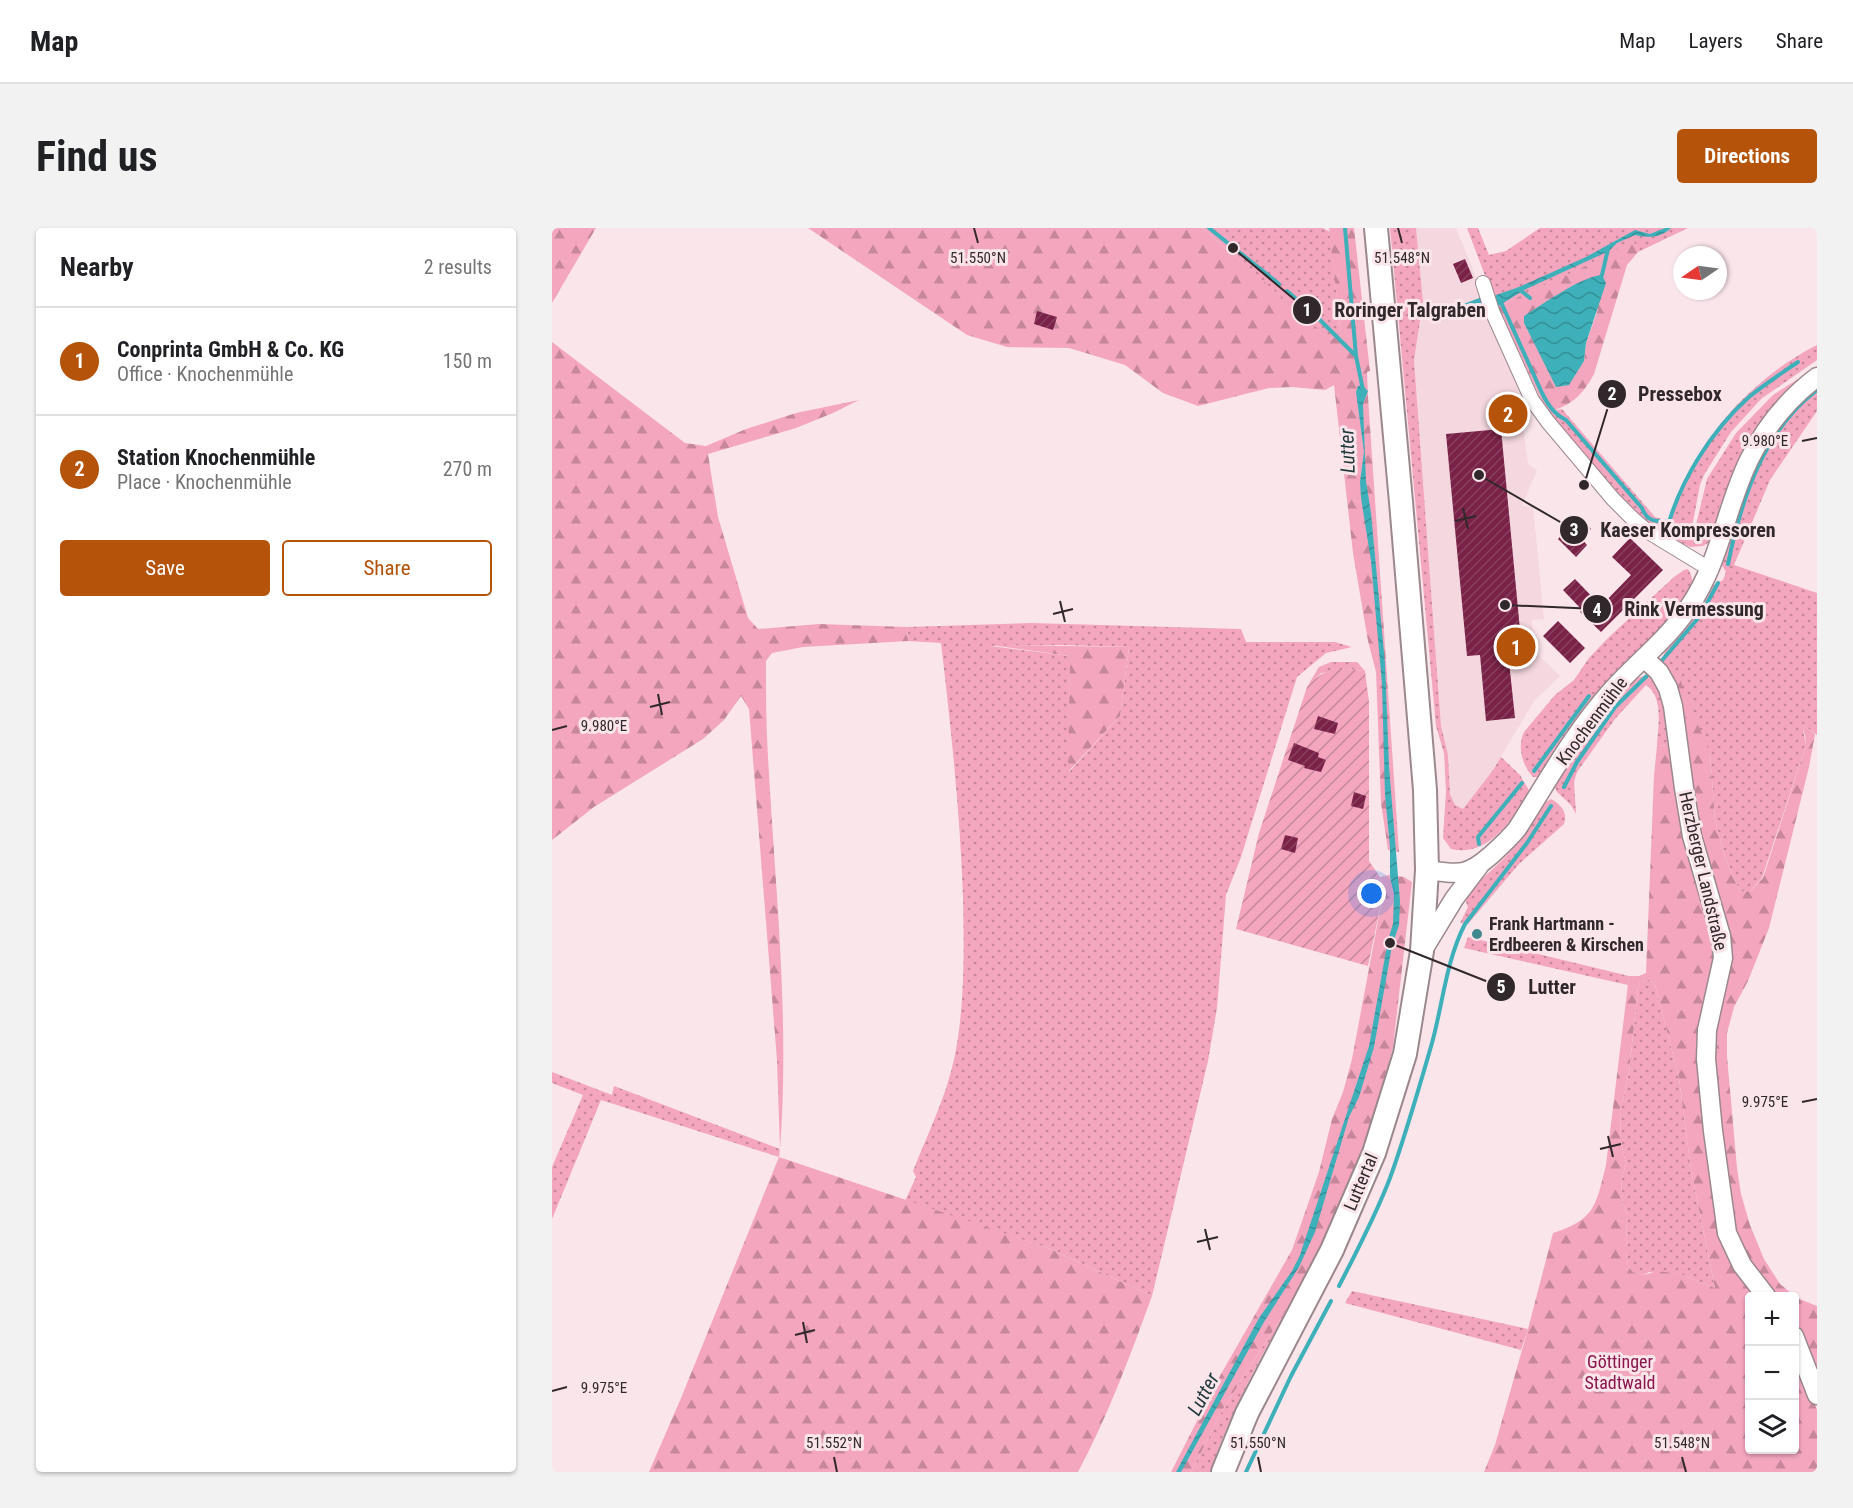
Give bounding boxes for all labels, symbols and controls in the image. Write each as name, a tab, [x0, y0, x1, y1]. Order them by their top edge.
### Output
text: Map	[30, 25, 78, 58]
text: Map	[1619, 29, 1656, 53]
text: Layers	[1689, 29, 1743, 53]
text: Share	[1776, 29, 1823, 53]
button: Directions	[1677, 129, 1817, 183]
text: Find us	[36, 132, 157, 181]
north arrow	[1673, 246, 1727, 300]
text: 51.550°N	[950, 249, 1006, 267]
text: 51.548°N	[1374, 249, 1430, 267]
text: Nearby	[60, 252, 134, 282]
text: 2 results	[424, 255, 492, 279]
callout: Roringer Talgraben	[1292, 291, 1498, 329]
text: Roringer Talgraben	[1334, 298, 1486, 322]
text: 1	[1302, 299, 1312, 320]
text: Conprinta GmbH & Co. KG	[117, 337, 344, 362]
text: 1	[74, 349, 85, 373]
text: 150 m	[443, 349, 492, 373]
text: Office · Knochenmühle	[117, 362, 293, 386]
callout: Pressebox	[1597, 375, 1734, 413]
text: Pressebox	[1638, 382, 1722, 406]
text: 2	[1607, 383, 1617, 404]
pin: 2	[1488, 392, 1528, 436]
water label: Lutter	[1334, 427, 1360, 474]
text: 9.980°E	[1742, 432, 1788, 450]
text: Station Knochenmühle	[117, 445, 315, 470]
text: 2	[74, 457, 85, 481]
text: 270 m	[443, 457, 492, 481]
text: Place · Knochenmühle	[117, 470, 292, 494]
callout: Kaeser Kompressoren	[1559, 511, 1788, 549]
text: Kaeser Kompressoren	[1600, 518, 1776, 542]
text: 3	[1569, 519, 1579, 540]
button: Save	[60, 540, 270, 596]
button: Share	[282, 540, 492, 596]
callout: Rink Vermessung	[1582, 590, 1776, 628]
text: Rink Vermessung	[1624, 597, 1764, 621]
text: 4	[1592, 599, 1602, 620]
pin: 1	[1496, 624, 1536, 670]
street label: Knochenmühle	[1552, 672, 1632, 769]
text: 9.980°E	[581, 717, 627, 735]
street label: Herzberger Landstraße	[1675, 789, 1732, 952]
your location	[1357, 879, 1386, 908]
place label: Frank Hartmann - Erdbeeren & Kirschen	[1489, 913, 1644, 955]
marker: Frank Hartmann - Erdbeeren & Kirschen	[1470, 927, 1484, 941]
callout: Lutter	[1486, 968, 1588, 1006]
text: Lutter	[1528, 975, 1576, 999]
text: 5	[1496, 976, 1506, 997]
text: 9.975°E	[1742, 1093, 1788, 1111]
street label: Luttertal	[1339, 1150, 1382, 1214]
map controls	[1745, 1292, 1799, 1454]
button: +	[1745, 1292, 1799, 1346]
button: −	[1745, 1346, 1799, 1400]
park label: Göttinger Stadtwald	[1585, 1351, 1655, 1393]
water label: Lutter	[1182, 1368, 1225, 1419]
text: 9.975°E	[581, 1379, 627, 1397]
button: layers	[1745, 1400, 1799, 1454]
text: 51.552°N	[806, 1434, 862, 1452]
text: 51.550°N	[1230, 1434, 1286, 1452]
text: 51.548°N	[1654, 1434, 1710, 1452]

